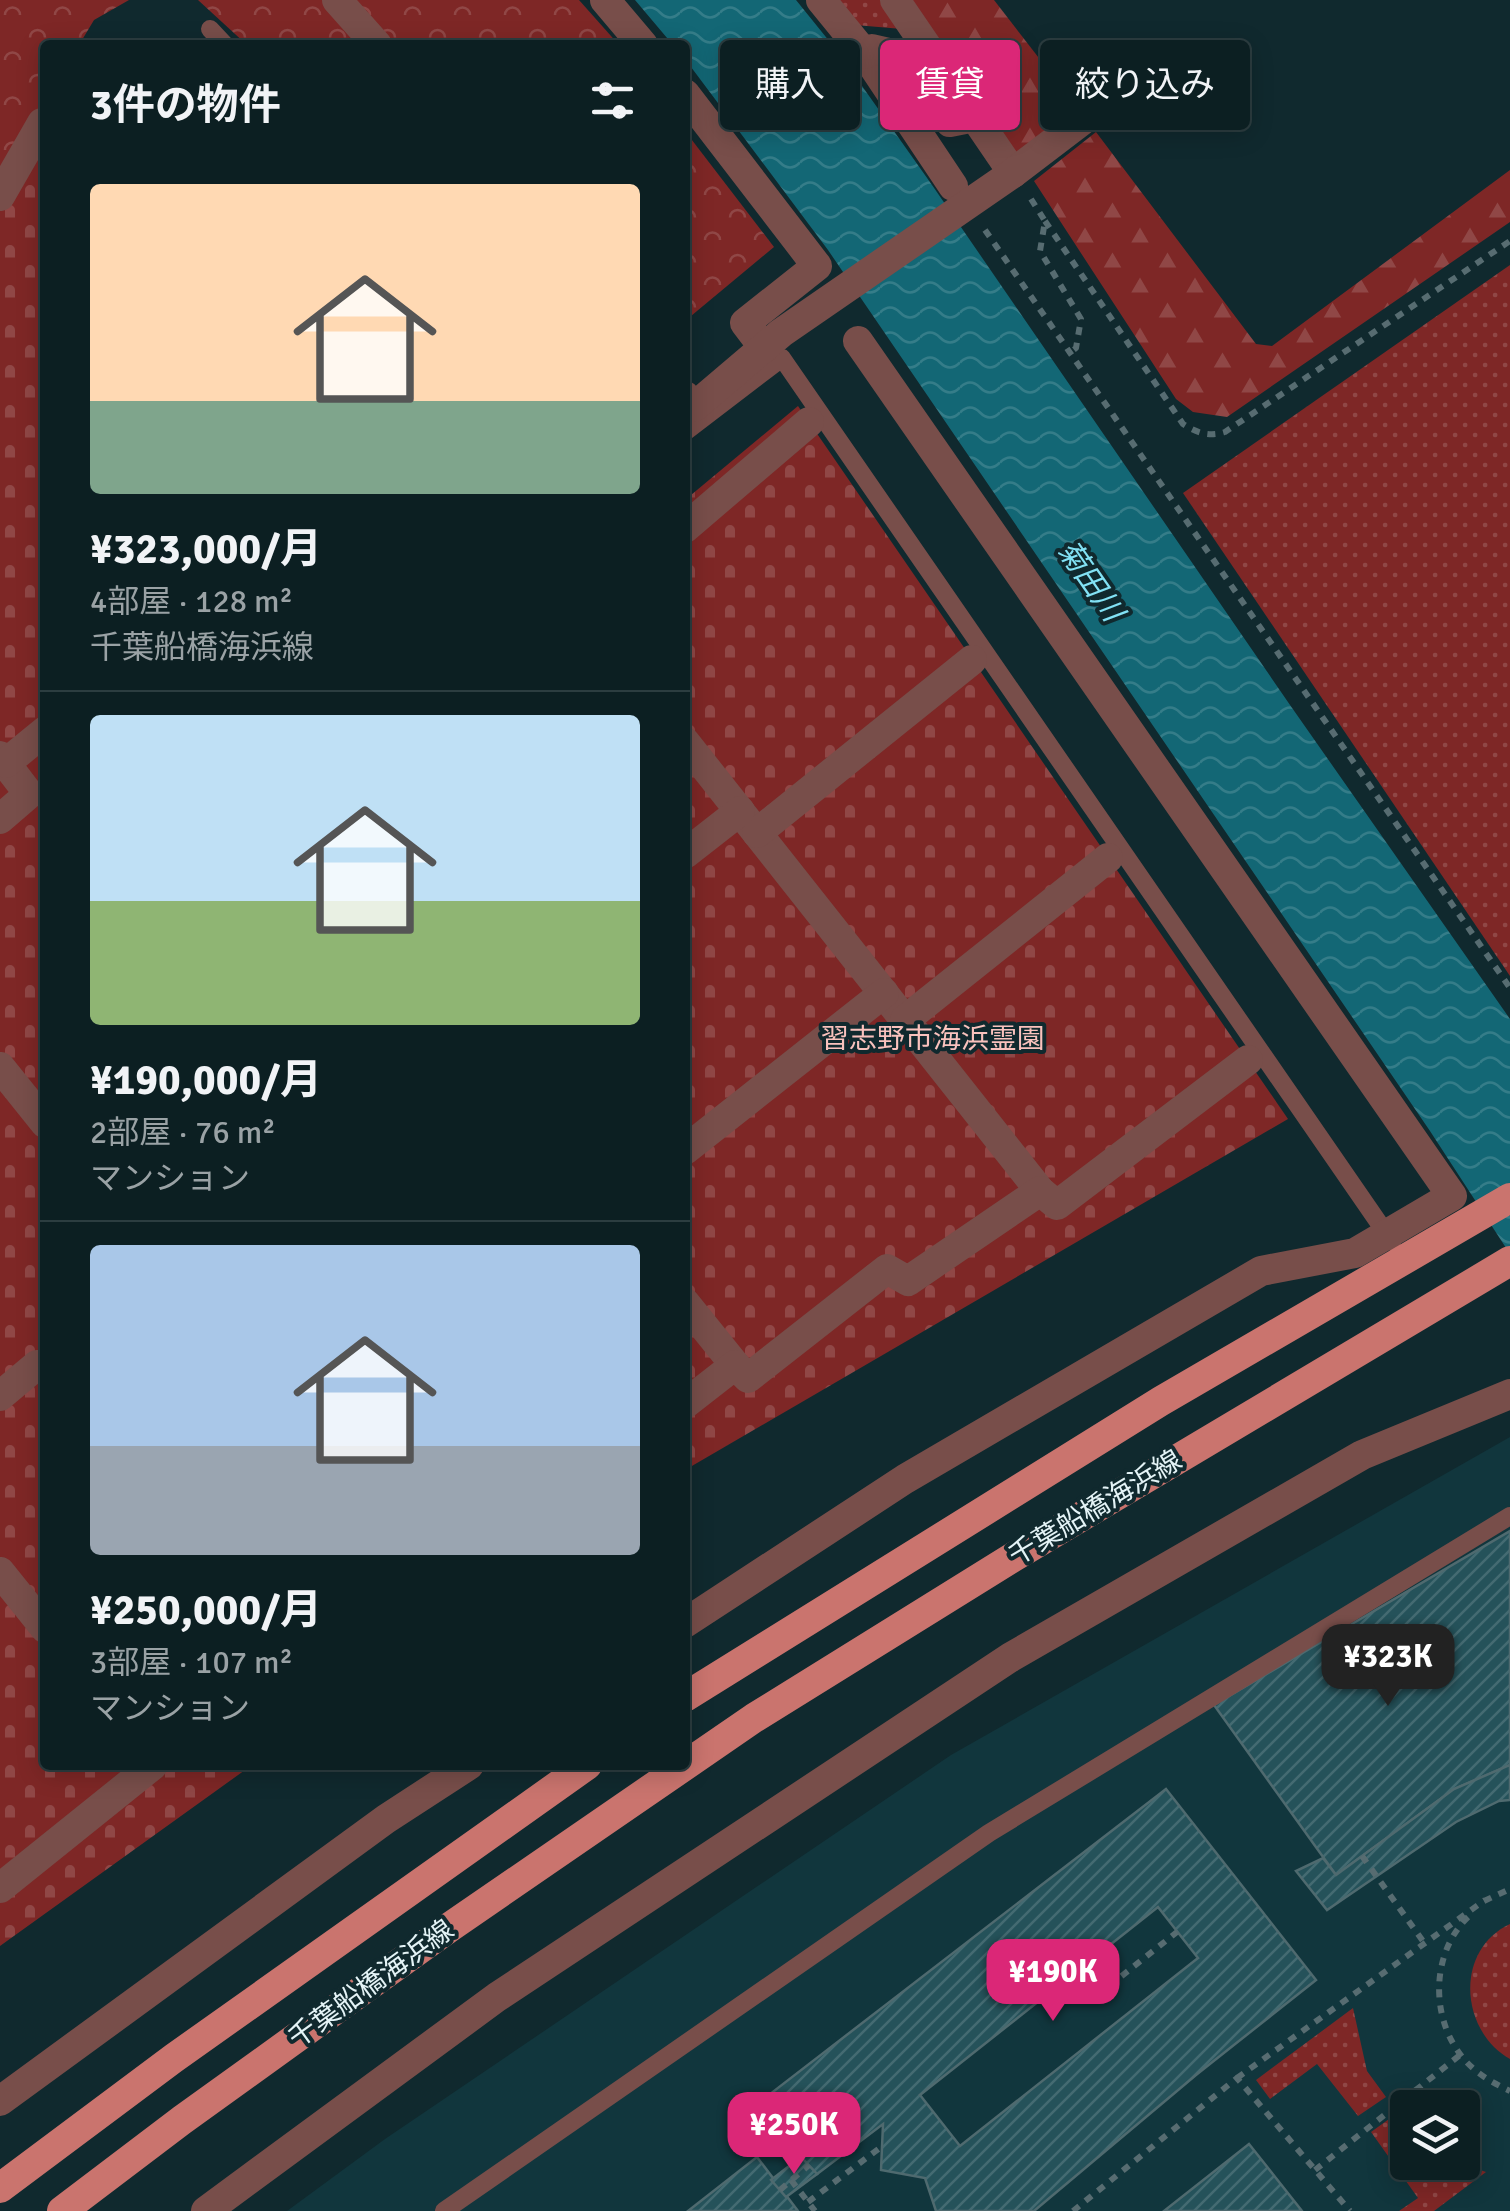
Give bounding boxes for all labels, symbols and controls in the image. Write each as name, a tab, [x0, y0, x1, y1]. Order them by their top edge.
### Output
chip: 購入	[720, 40, 860, 130]
chip: 賃貸	[880, 40, 1020, 130]
chip: 絞り込み	[1040, 40, 1250, 130]
icon: filters	[585, 73, 640, 128]
text: 3件の物件	[90, 80, 281, 131]
icon: home	[275, 249, 455, 429]
text: ¥323,000/月	[90, 524, 322, 575]
water label: 菊田川	[1049, 534, 1133, 631]
text: 4部屋 · 128 m²	[90, 582, 293, 621]
text: 千葉船橋海浜線	[90, 628, 314, 667]
icon: home	[275, 780, 455, 960]
park label: 習志野市海浜霊園	[821, 1022, 1045, 1056]
text: ¥190,000/月	[90, 1055, 322, 1106]
text: 2部屋 · 76 m²	[90, 1113, 276, 1152]
text: マンション	[90, 1159, 250, 1198]
icon: home	[275, 1310, 455, 1490]
street label: 千葉船橋海浜線	[1002, 1443, 1188, 1573]
text: ¥250,000/月	[90, 1585, 322, 1636]
pin: ¥323K	[1318, 1624, 1458, 1709]
text: ¥323K	[1344, 1637, 1432, 1676]
text: 3部屋 · 107 m²	[90, 1643, 293, 1682]
text: マンション	[90, 1689, 250, 1728]
street label: 千葉船橋海浜線	[282, 1913, 460, 2055]
pin: ¥190K	[983, 1939, 1123, 2024]
text: ¥190K	[1009, 1952, 1097, 1991]
map controls	[1390, 2090, 1480, 2180]
button: layers	[1390, 2090, 1480, 2180]
pin: ¥250K	[724, 2092, 864, 2177]
text: ¥250K	[750, 2105, 838, 2144]

